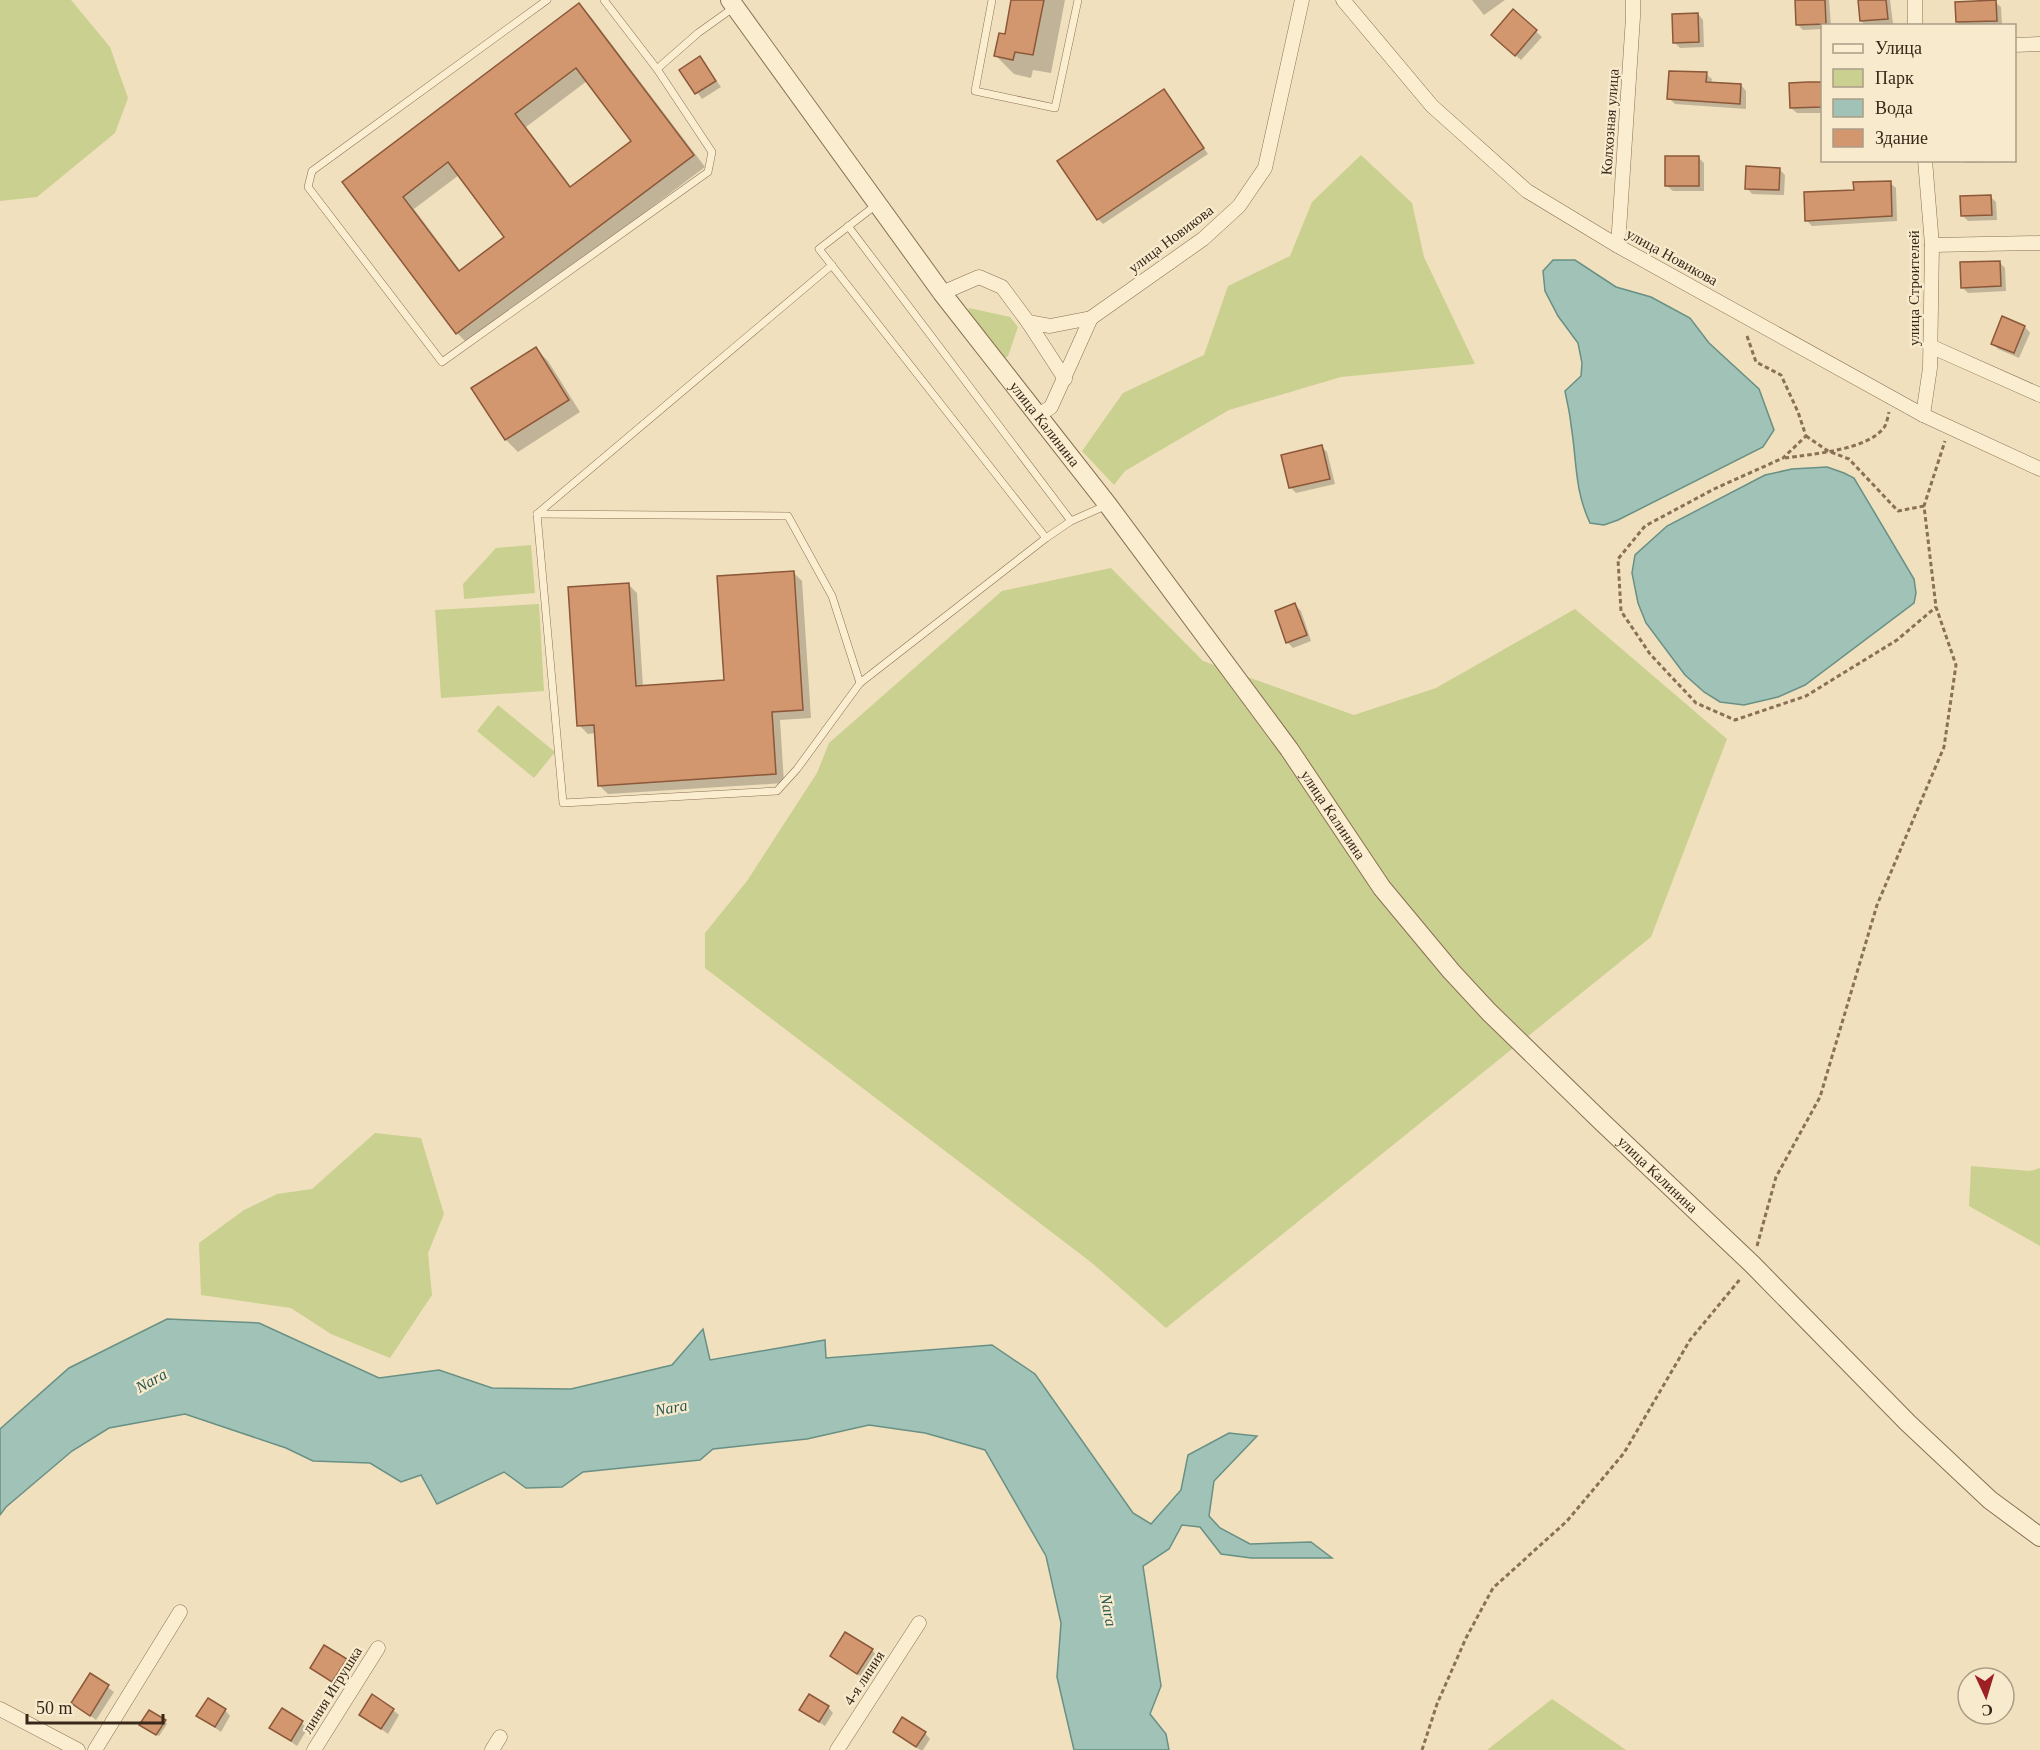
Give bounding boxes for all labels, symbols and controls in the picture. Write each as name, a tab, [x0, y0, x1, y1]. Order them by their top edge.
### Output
legend	[1821, 24, 2016, 162]
text: Улица	[1875, 38, 1922, 58]
street label: Колхозная улица	[1598, 68, 1622, 176]
text: Парк	[1875, 68, 1914, 88]
text: Вода	[1875, 98, 1913, 118]
text: Здание	[1875, 128, 1928, 148]
street label: улица Новикова	[1126, 202, 1217, 276]
street label: улица Новикова	[1624, 225, 1721, 289]
street label: улица Строителей	[1906, 230, 1922, 346]
street label: улица Калинина	[1006, 378, 1083, 470]
street label: улица Калинина	[1298, 767, 1369, 863]
street label: улица Калинина	[1614, 1133, 1701, 1216]
water label: Nara	[132, 1365, 170, 1396]
water label: Nara	[652, 1396, 689, 1419]
water label: Nara	[1097, 1591, 1120, 1628]
street label: линия Игрушка	[299, 1643, 365, 1736]
street label: 4-я линия	[841, 1648, 888, 1708]
north arrow	[1956, 1666, 2016, 1726]
scale bar	[27, 1687, 164, 1725]
text: 50 m	[36, 1698, 73, 1718]
text: С	[1981, 1702, 1993, 1719]

